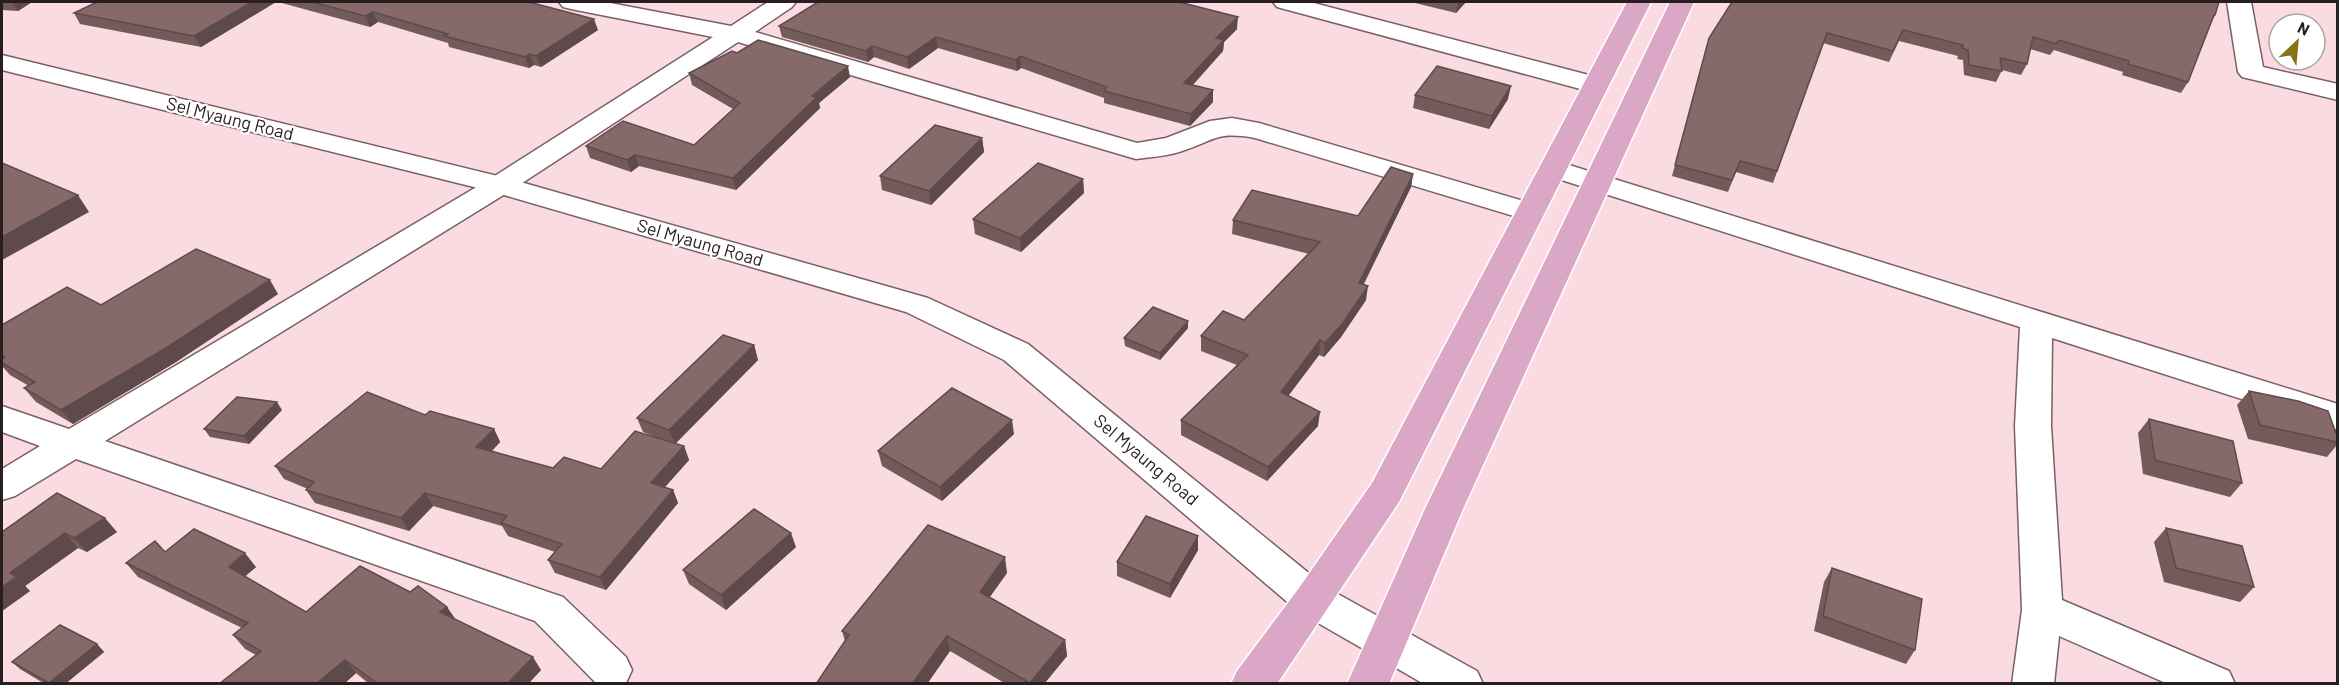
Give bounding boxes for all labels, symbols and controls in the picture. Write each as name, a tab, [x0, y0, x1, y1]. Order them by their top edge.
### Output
north arrow	[2267, 12, 2327, 72]
text: N	[2295, 17, 2313, 39]
street label: Sel Myaung Road	[164, 92, 296, 144]
street label: Sel Myaung Road	[635, 213, 766, 271]
street label: Sel Myaung Road	[1090, 409, 1204, 510]

